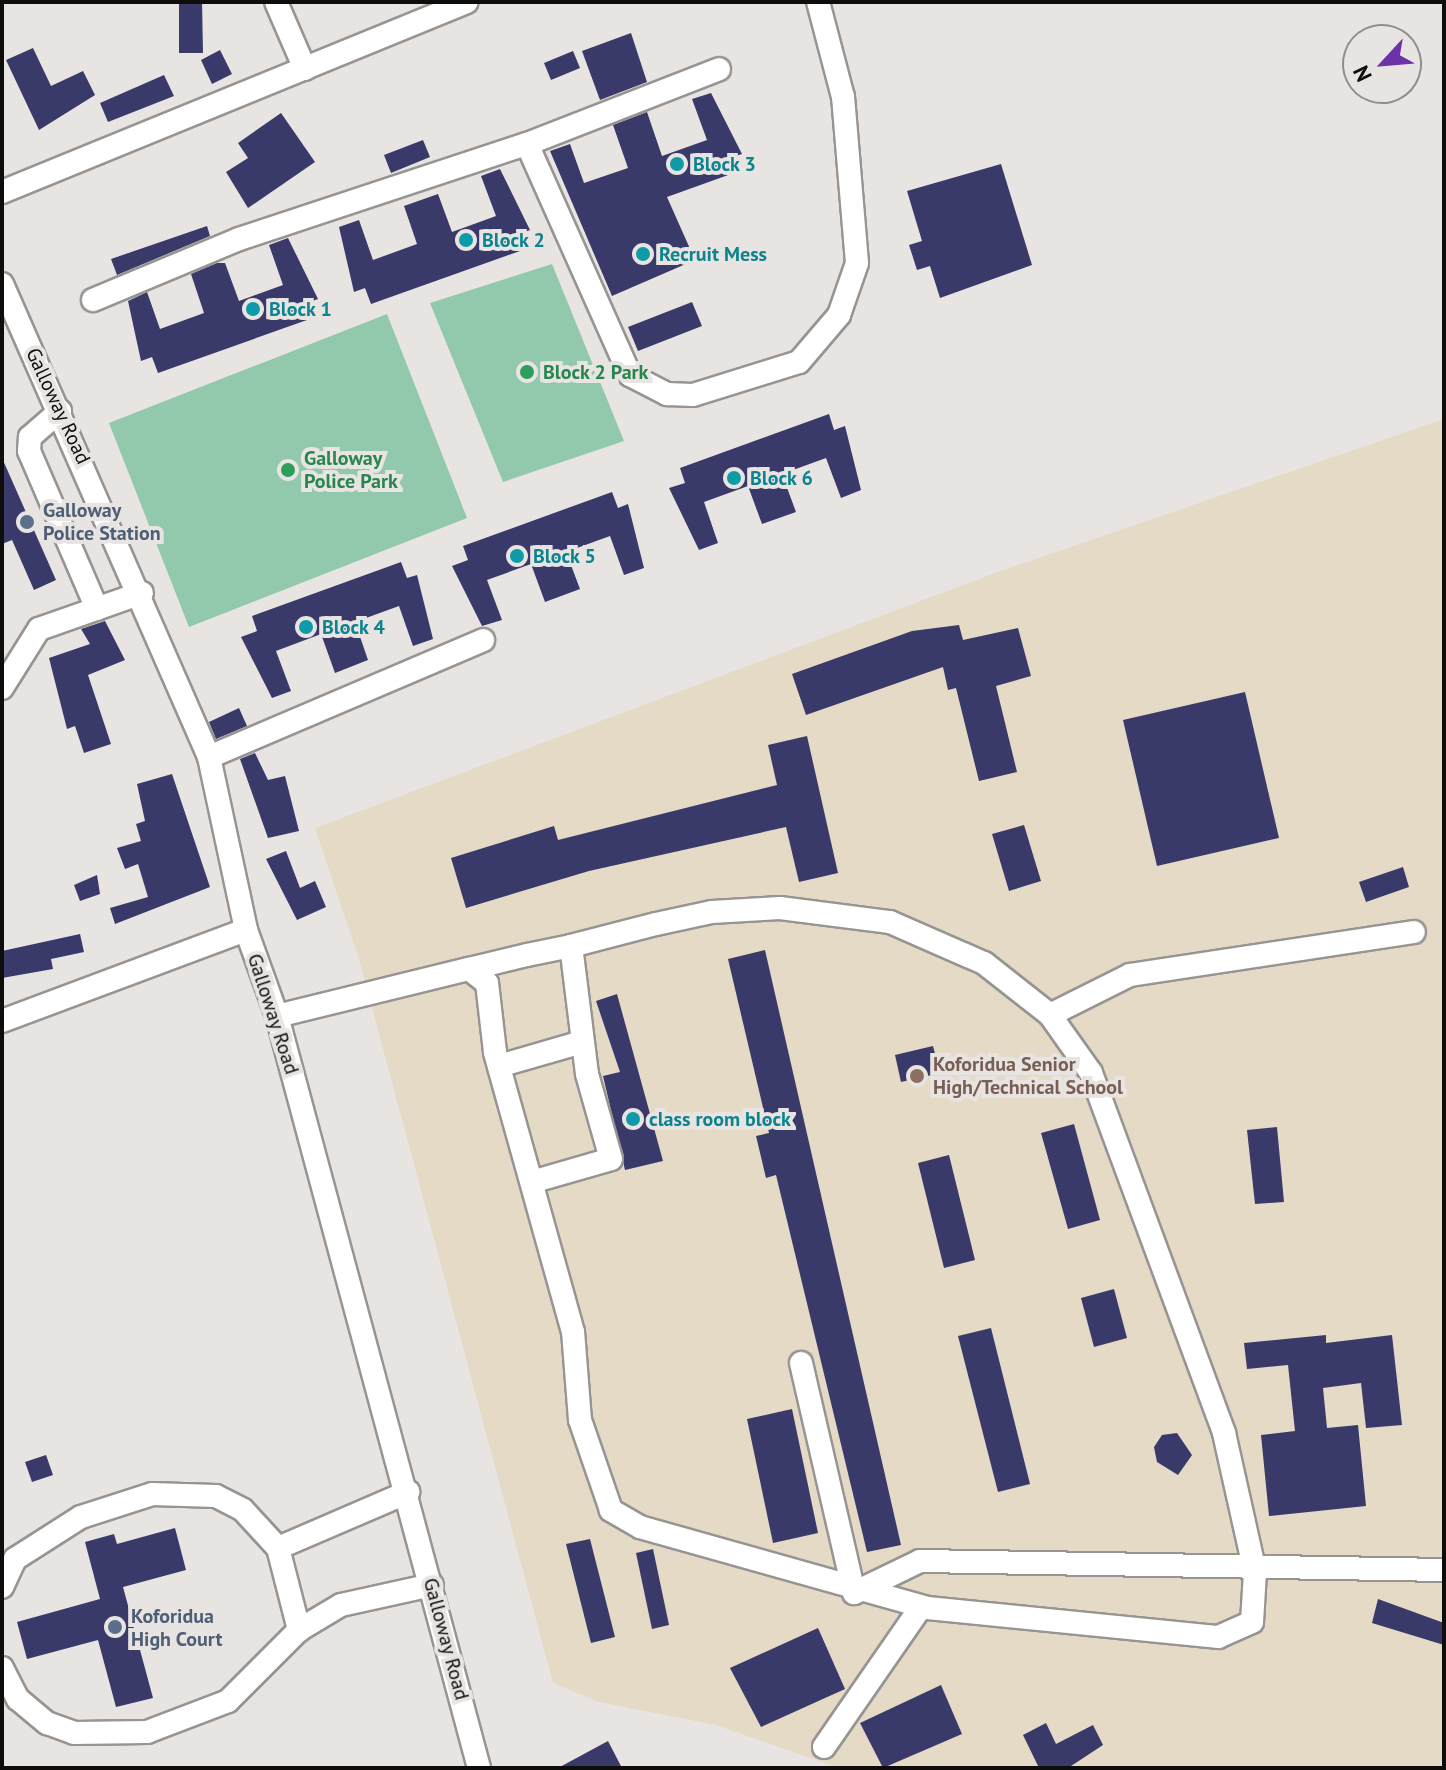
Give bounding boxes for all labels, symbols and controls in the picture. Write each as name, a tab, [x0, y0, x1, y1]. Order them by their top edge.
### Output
north arrow	[1342, 24, 1422, 104]
text: N	[1346, 61, 1378, 86]
place label: Block 3	[693, 152, 756, 176]
marker: Block 3	[668, 155, 686, 173]
place label: Block 2	[482, 228, 545, 252]
marker: Block 2	[457, 231, 475, 249]
place label: Recruit Mess	[659, 242, 767, 266]
marker: Recruit Mess	[634, 245, 652, 263]
place label: Block 1	[269, 297, 332, 321]
marker: Block 1	[244, 300, 262, 318]
street label: Galloway Road	[21, 344, 95, 468]
place label: Block 2 Park	[543, 360, 649, 384]
marker: Block 2 Park	[518, 363, 536, 381]
place label: Galloway Police Park	[304, 446, 398, 493]
marker: Galloway Police Park	[279, 461, 297, 479]
place label: Block 6	[750, 466, 813, 490]
marker: Block 6	[725, 469, 743, 487]
place label: Galloway Police Station	[43, 498, 161, 545]
marker: Galloway Police Station	[18, 513, 36, 531]
place label: Block 5	[533, 544, 596, 568]
marker: Block 5	[508, 547, 526, 565]
place label: Block 4	[322, 615, 385, 639]
marker: Block 4	[297, 618, 315, 636]
street label: Galloway Road	[242, 950, 304, 1078]
place label: Koforidua Senior High/Technical School	[933, 1052, 1123, 1099]
marker: Koforidua Senior High/Technical School	[908, 1067, 926, 1085]
place label: class room block	[649, 1107, 791, 1131]
marker: class room block	[624, 1110, 642, 1128]
street label: Galloway Road	[418, 1575, 474, 1703]
place label: Koforidua High Court	[131, 1604, 223, 1651]
marker: Koforidua High Court	[106, 1618, 124, 1636]

